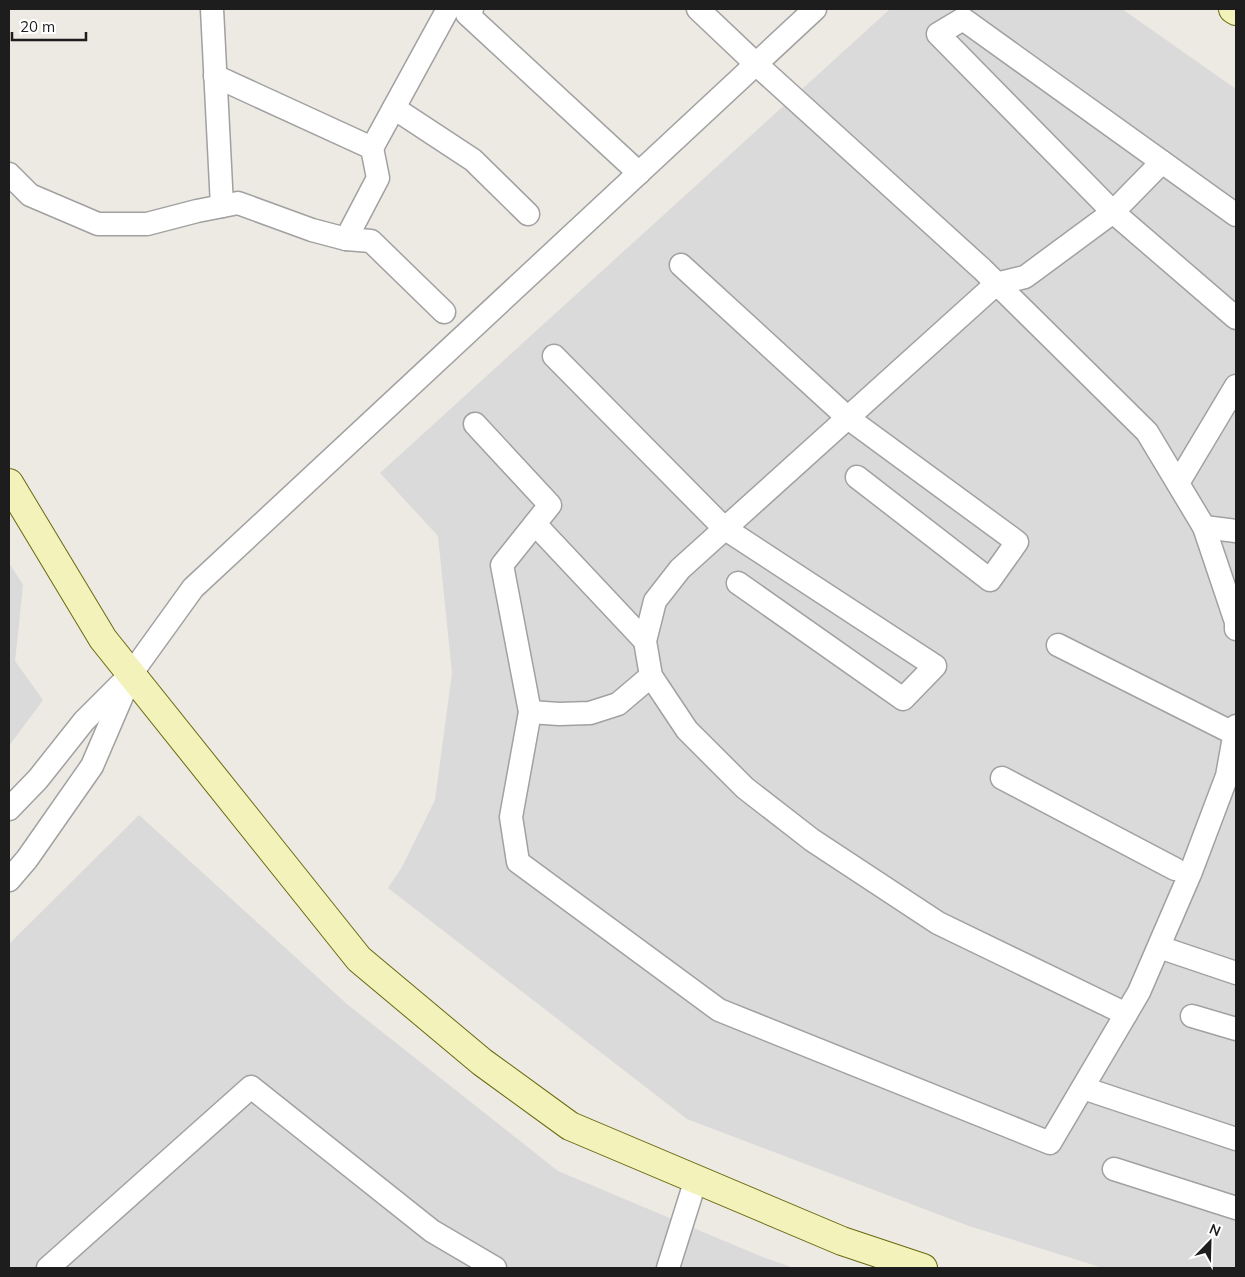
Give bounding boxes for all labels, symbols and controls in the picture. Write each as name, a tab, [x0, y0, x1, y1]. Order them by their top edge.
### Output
scale bar	[12, 10, 86, 42]
text: 20 m	[20, 17, 55, 36]
north arrow	[1185, 1217, 1235, 1267]
text: N	[1207, 1220, 1223, 1240]

